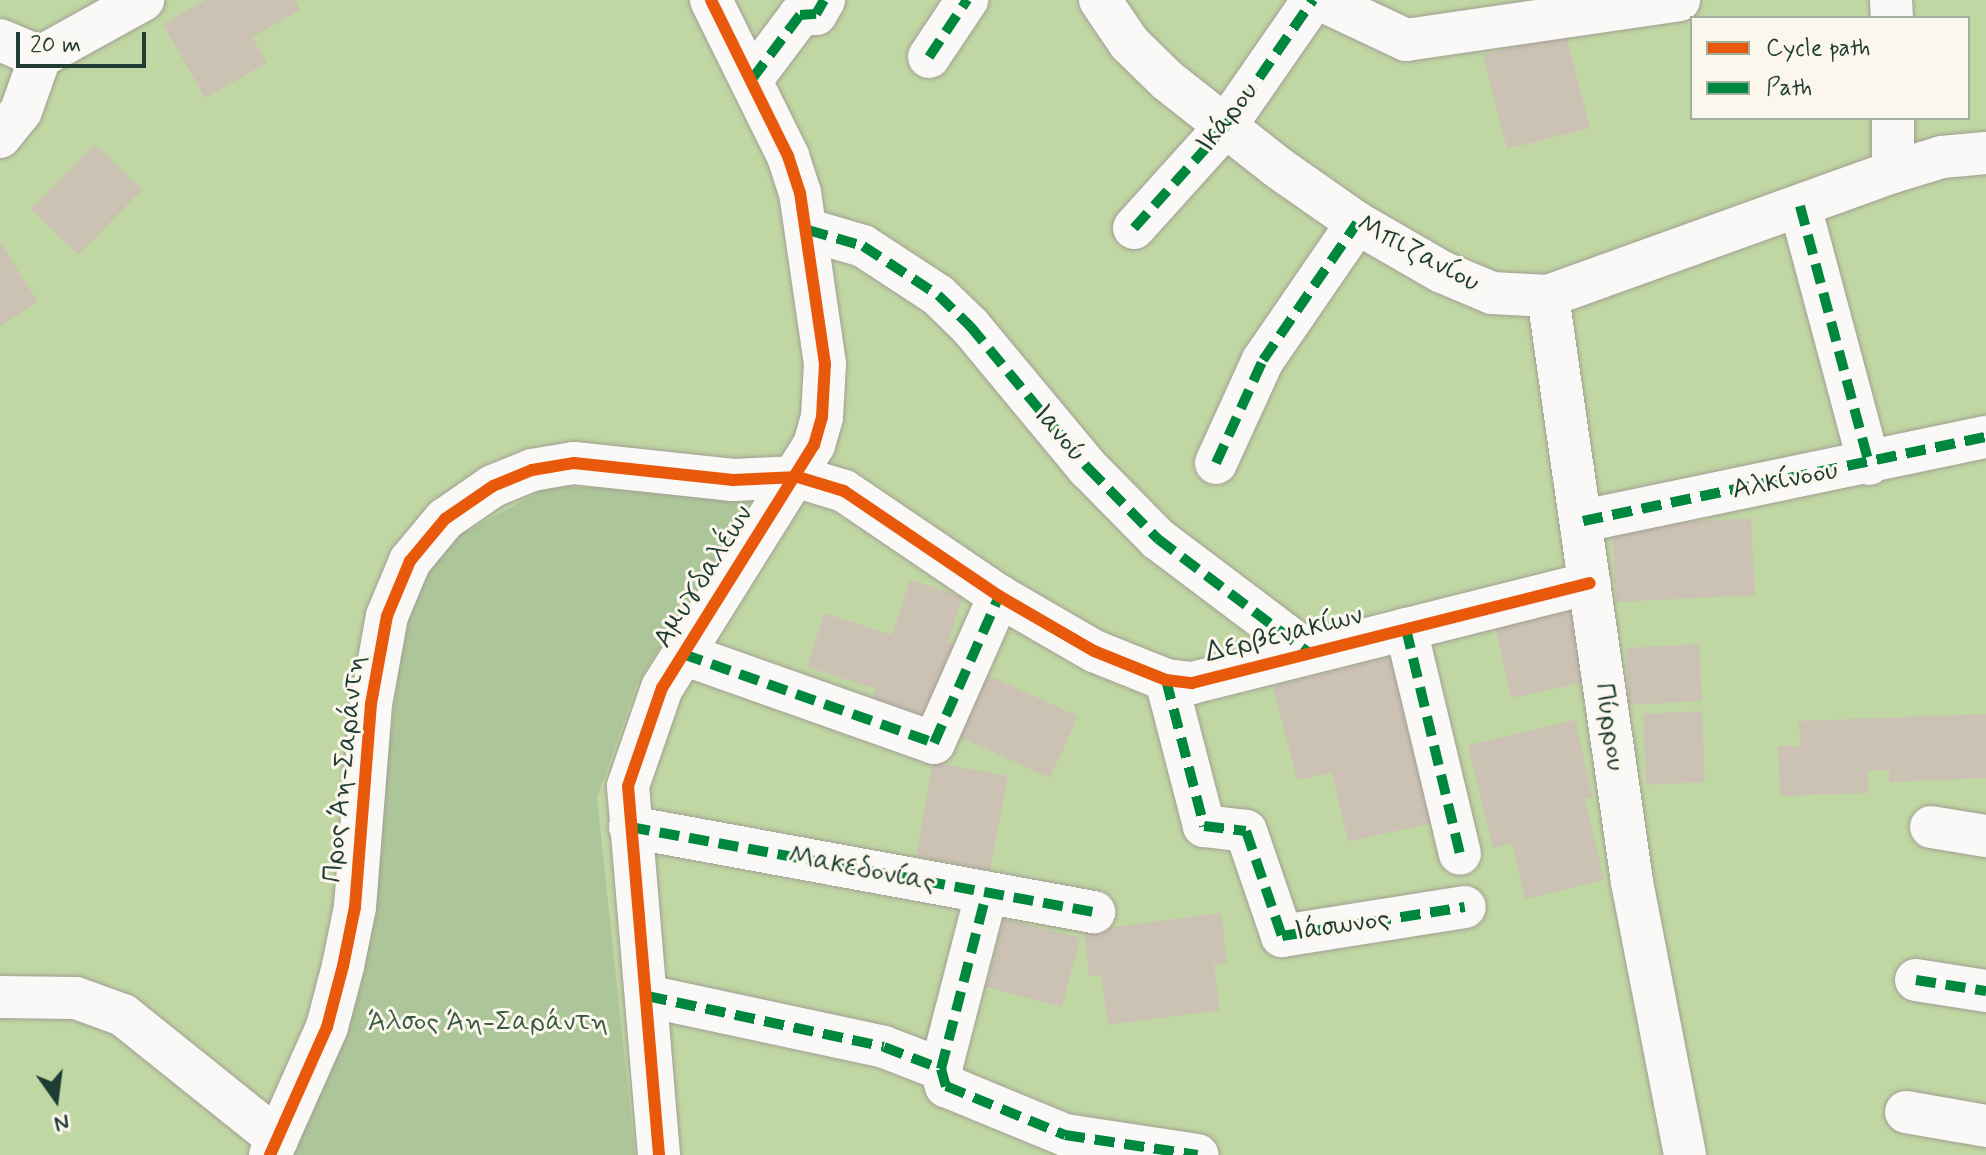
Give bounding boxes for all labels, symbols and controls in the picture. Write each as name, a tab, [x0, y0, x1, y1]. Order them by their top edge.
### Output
scale bar	[20, 16, 150, 66]
legend	[1690, 16, 1970, 120]
text: 20 m	[30, 30, 81, 61]
text: Cycle path	[1766, 33, 1871, 64]
text: Path	[1766, 73, 1812, 104]
street label: Ικάρου	[1190, 76, 1266, 160]
street label: Μπιζανίου	[1351, 208, 1485, 300]
street label: Ιανού	[1025, 398, 1093, 470]
street label: Αλκίνοου	[1729, 454, 1841, 508]
street label: Αμυγδαλέων	[647, 500, 761, 654]
street label: Δερβενακίων	[1202, 599, 1366, 671]
street label: Προς Άη-Σαράντη	[316, 654, 374, 884]
street label: Πύρρου	[1586, 681, 1632, 773]
street label: Μακεδονίας	[785, 839, 939, 901]
street label: Ιάσωνος	[1292, 903, 1392, 949]
park label: Άλσος Άη-Σαράντη	[368, 1006, 608, 1040]
north arrow	[16, 1059, 96, 1139]
text: N	[51, 1107, 72, 1138]

